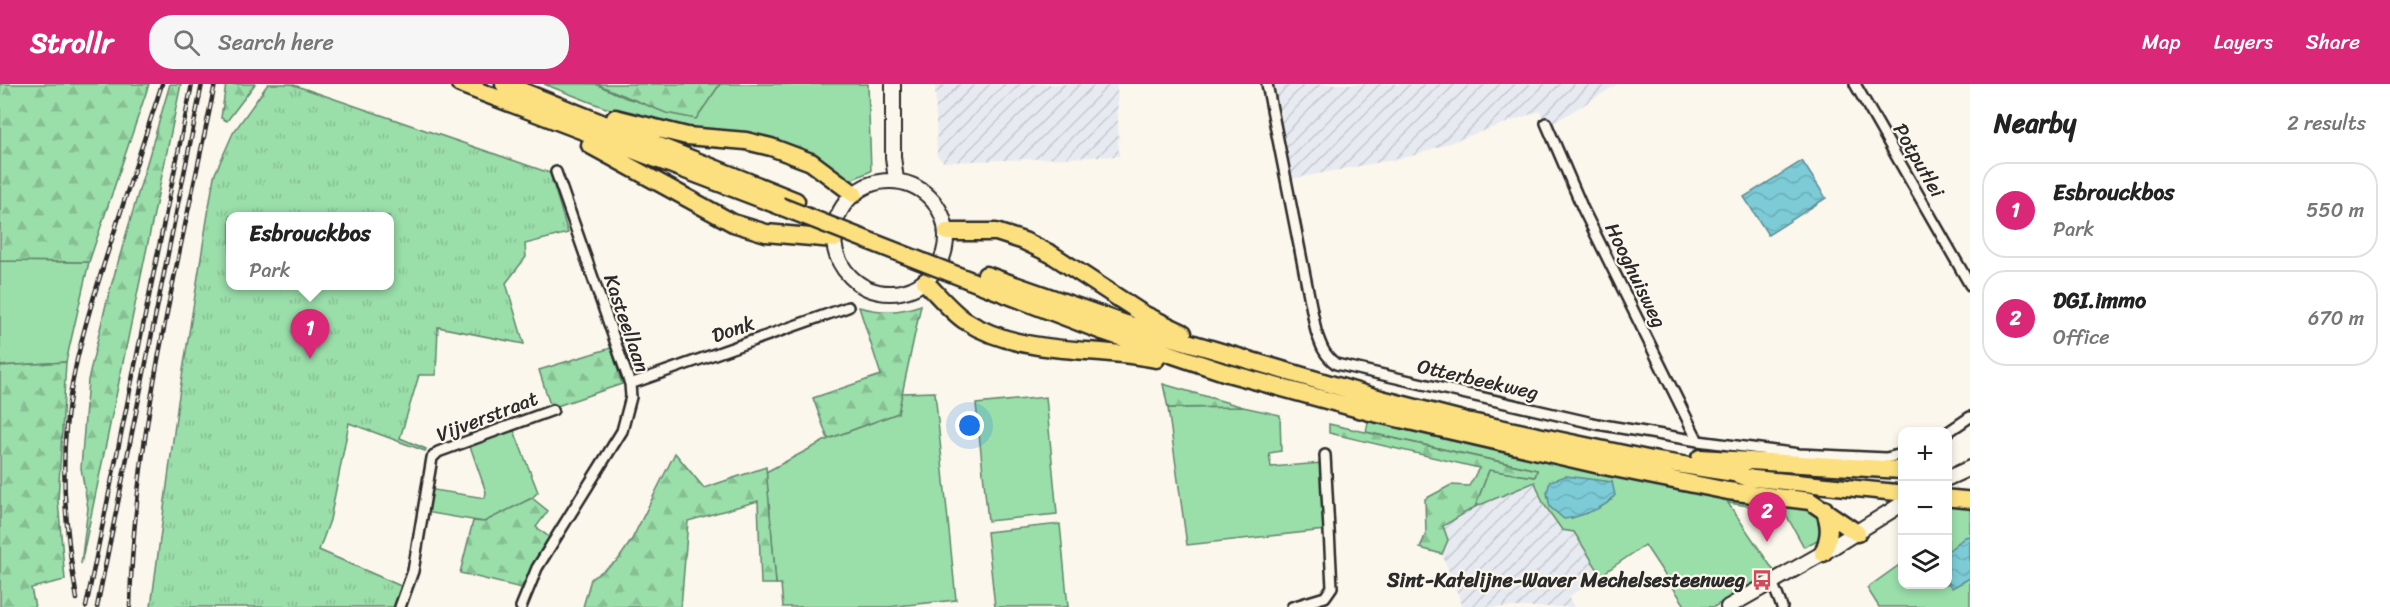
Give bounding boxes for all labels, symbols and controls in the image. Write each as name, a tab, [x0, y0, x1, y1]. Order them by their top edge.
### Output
search box	[149, 15, 569, 69]
text: Strollr	[30, 18, 113, 67]
text: Search here	[218, 23, 334, 62]
text: Map	[2142, 23, 2181, 61]
text: Layers	[2214, 23, 2273, 61]
text: Share	[2306, 23, 2360, 61]
icon: search	[170, 26, 203, 59]
text: Nearby	[1994, 100, 2076, 146]
text: 2 results	[2287, 106, 2366, 141]
street label: Potputlei	[1883, 116, 1955, 205]
text: Esbrouckbos	[2053, 173, 2175, 212]
text: 1	[2011, 193, 2020, 228]
text: 550 m	[2306, 193, 2364, 228]
popup	[226, 212, 394, 290]
text: Park	[2053, 212, 2094, 247]
text: Esbrouckbos	[249, 214, 371, 253]
street label: Hooghuisweg	[1595, 216, 1676, 334]
text: Park	[249, 253, 290, 288]
street label: Kasteellaan	[593, 269, 660, 377]
text: DGI.immo	[2053, 281, 2146, 320]
text: 2	[2010, 301, 2021, 336]
text: 670 m	[2308, 301, 2364, 336]
street label: Donk	[707, 306, 760, 353]
pin: 1	[290, 310, 330, 359]
text: Office	[2053, 320, 2109, 355]
street label: Otterbeekweg	[1414, 349, 1542, 410]
street label: Vijverstraat	[431, 381, 543, 452]
your location	[955, 411, 984, 440]
map controls	[1898, 427, 1952, 589]
button: +	[1898, 427, 1952, 481]
button: −	[1898, 481, 1952, 535]
pin: 2	[1748, 492, 1786, 542]
button: layers	[1898, 535, 1952, 589]
place label: Sint-Katelijne-Waver Mechelsesteenweg	[1386, 563, 1745, 598]
bus stop icon: Sint-Katelijne-Waver Mechelsesteenweg	[1750, 568, 1774, 592]

